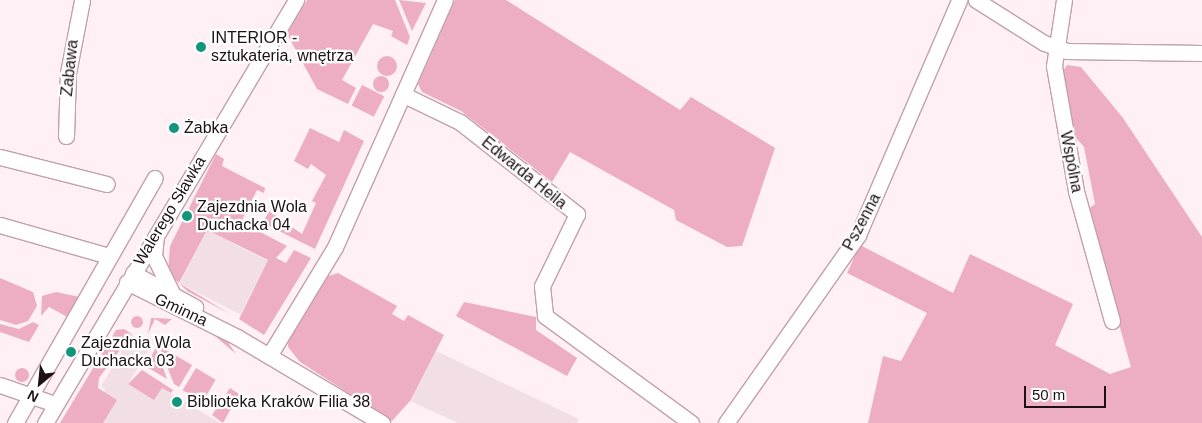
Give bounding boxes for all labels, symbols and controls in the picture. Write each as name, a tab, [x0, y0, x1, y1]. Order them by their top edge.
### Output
place label: INTERIOR - sztukateria, wnętrza	[211, 28, 353, 66]
street label: Zabawa	[57, 39, 83, 97]
marker: INTERIOR - sztukateria, wnętrza	[195, 41, 207, 53]
place label: Żabka	[184, 118, 228, 138]
marker: Żabka	[168, 122, 180, 134]
street label: Wspólna	[1056, 130, 1086, 194]
street label: Edwarda Heila	[478, 133, 570, 213]
street label: Walerego Sławka	[130, 153, 210, 269]
street label: Pszenna	[839, 190, 885, 254]
place label: Zajezdnia Wola Duchacka 04	[197, 197, 307, 235]
marker: Zajezdnia Wola Duchacka 04	[181, 210, 193, 222]
street label: Gminna	[152, 289, 210, 331]
place label: Zajezdnia Wola Duchacka 03	[81, 333, 191, 371]
marker: Zajezdnia Wola Duchacka 03	[65, 346, 77, 358]
north arrow	[15, 358, 65, 408]
scale bar	[1027, 376, 1110, 408]
text: 50 m	[1032, 386, 1065, 403]
text: N	[25, 387, 41, 406]
place label: Biblioteka Kraków Filia 38	[187, 392, 370, 412]
marker: Biblioteka Kraków Filia 38	[171, 396, 183, 408]

